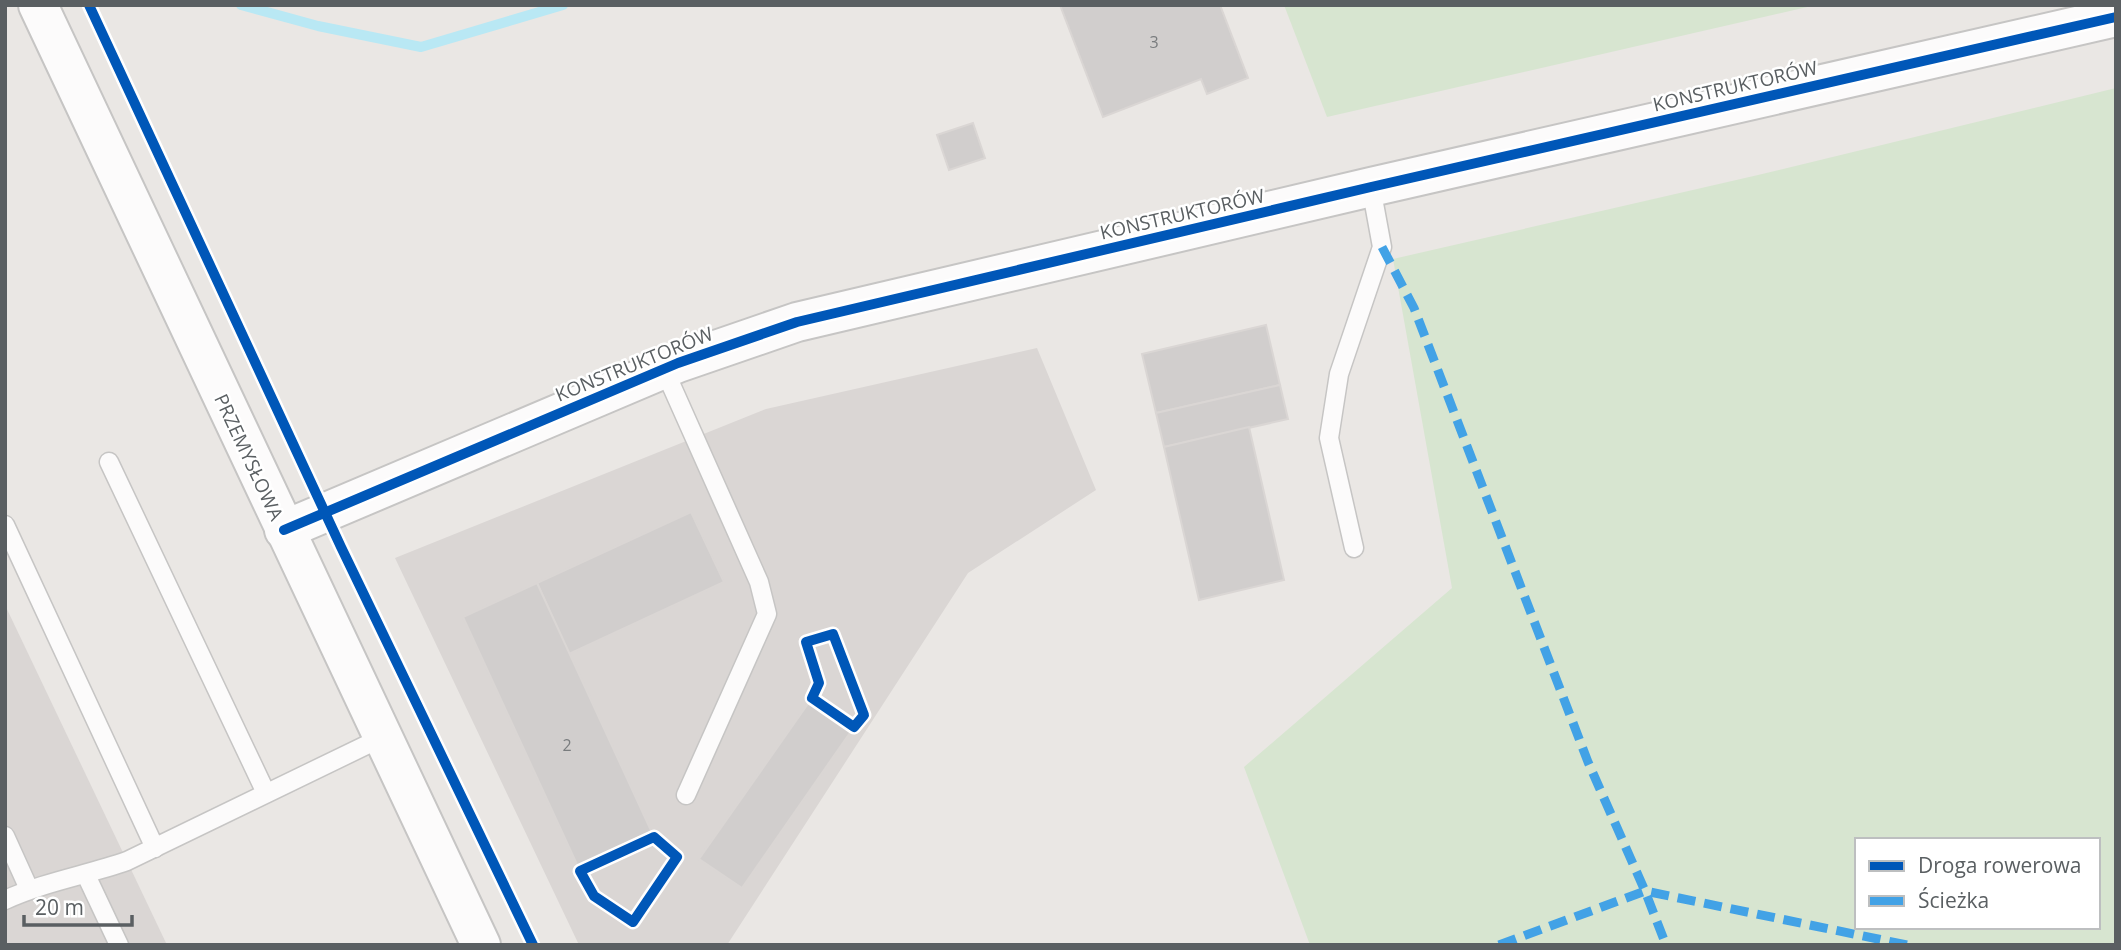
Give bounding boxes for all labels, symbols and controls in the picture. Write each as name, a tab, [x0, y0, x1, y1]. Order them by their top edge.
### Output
house number: 3	[1149, 31, 1159, 53]
street label: KONSTRUKTORÓW	[1650, 54, 1820, 118]
street label: KONSTRUKTORÓW	[1097, 182, 1267, 246]
street label: KONSTRUKTORÓW	[551, 320, 717, 408]
street label: PRZEMYSŁOWA	[208, 389, 290, 525]
house number: 2	[562, 734, 572, 756]
legend	[1855, 838, 2100, 929]
text: Droga rowerowa	[1918, 851, 2081, 879]
scale bar	[24, 884, 133, 928]
text: Ścieżka	[1918, 886, 1989, 914]
text: 20 m	[35, 893, 84, 921]

